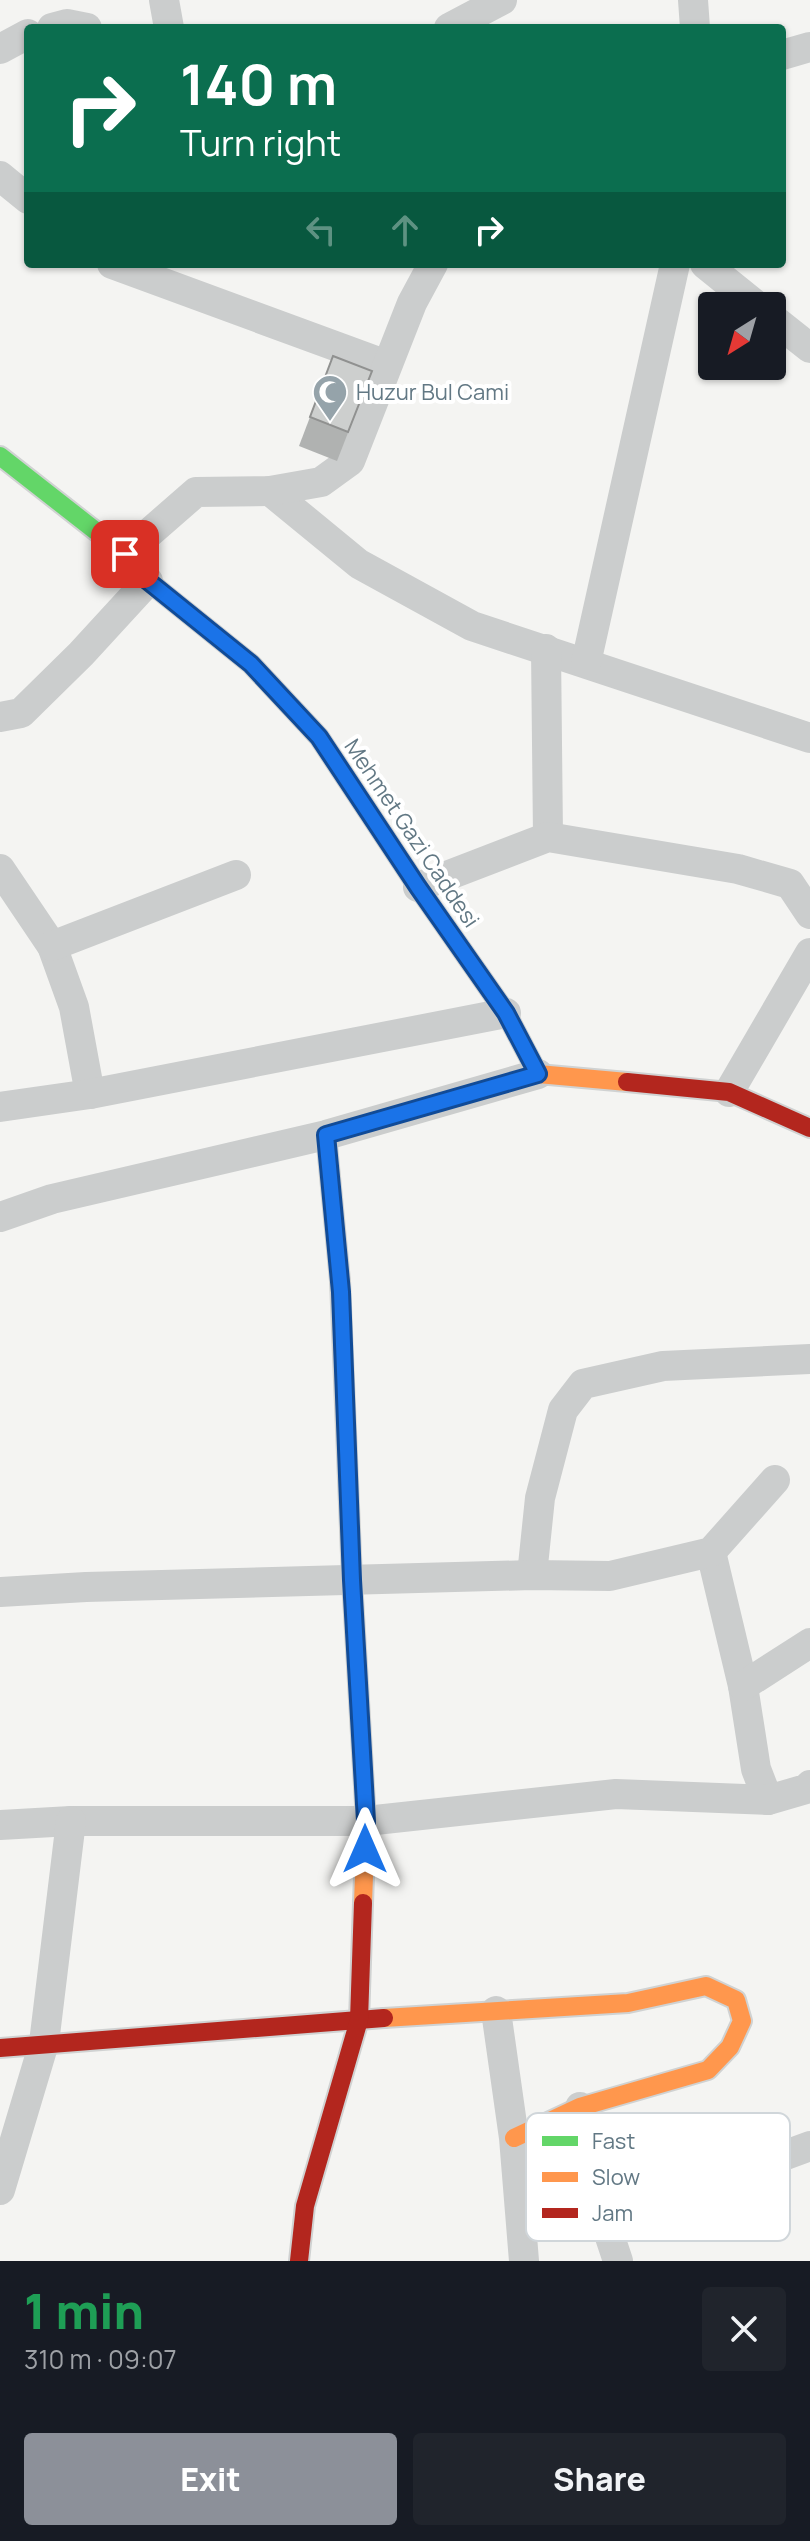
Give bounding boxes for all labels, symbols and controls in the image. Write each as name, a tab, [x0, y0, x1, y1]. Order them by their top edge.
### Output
text: 140 m	[180, 45, 337, 122]
icon: right	[48, 56, 152, 160]
text: Turn right	[180, 118, 341, 167]
icon: left	[299, 208, 343, 252]
icon: ahead	[383, 208, 427, 252]
icon: right	[467, 208, 511, 252]
north arrow	[698, 292, 786, 380]
map controls	[698, 292, 786, 380]
mosque icon: Huzur Bul Cami	[311, 373, 349, 423]
place label: Huzur Bul Cami	[356, 377, 509, 407]
pin	[91, 520, 159, 588]
icon: arrive	[103, 532, 147, 576]
street label: Mehmet Gazi Caddesi	[338, 733, 486, 933]
position arrow	[323, 1807, 407, 1891]
legend	[526, 2113, 790, 2241]
text: Fast	[592, 2126, 635, 2156]
text: Slow	[592, 2162, 640, 2192]
text: Jam	[592, 2198, 633, 2228]
text: 1 min	[24, 2278, 144, 2343]
button: close	[702, 2287, 786, 2371]
text: 310 m · 09:07	[24, 2341, 177, 2377]
button: Exit	[24, 2433, 397, 2525]
button: Share	[413, 2433, 786, 2525]

